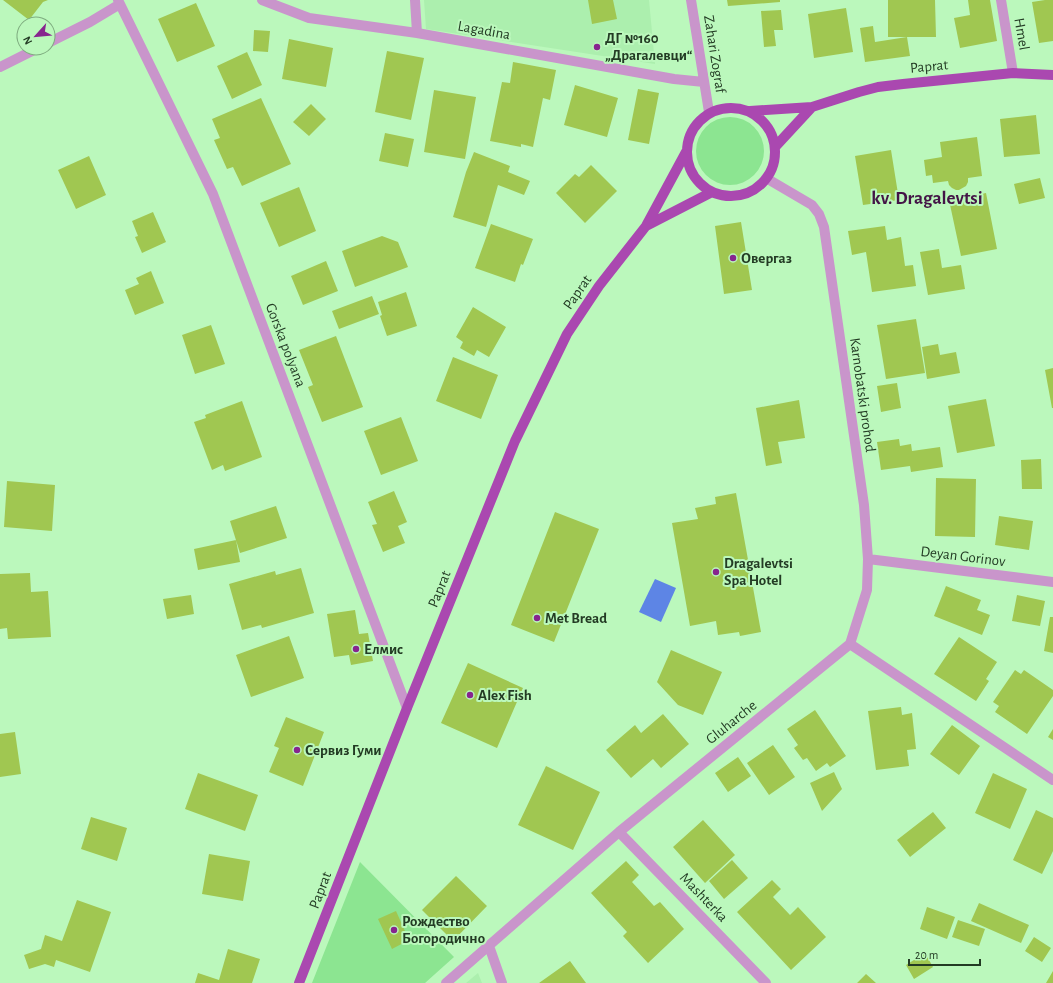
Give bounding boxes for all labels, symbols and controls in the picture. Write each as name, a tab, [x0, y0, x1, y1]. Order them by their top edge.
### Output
street label: Zahari Zograf	[701, 14, 728, 95]
north arrow	[16, 16, 56, 56]
street label: Hmel	[1011, 17, 1032, 52]
street label: Lagadina	[456, 18, 512, 43]
place label: ДГ №160 „Драгалевци“	[605, 31, 693, 63]
text: N	[21, 34, 34, 46]
marker: ДГ №160 „Драгалевци“	[592, 42, 602, 52]
street label: Paprat	[909, 57, 949, 76]
district label: kv. Dragalevtsi	[871, 189, 983, 208]
place label: Овергаз	[741, 251, 792, 266]
marker: Овергаз	[728, 253, 738, 263]
street label: Paprat	[560, 272, 595, 312]
street label: Gorska polyana	[263, 301, 308, 389]
street label: Karnobatski prohod	[847, 337, 878, 453]
street label: Deyan Gorinov	[920, 544, 1007, 569]
place label: Dragalevtsi Spa Hotel	[724, 556, 793, 588]
marker: Dragalevtsi Spa Hotel	[711, 567, 721, 577]
street label: Paprat	[425, 568, 454, 610]
place label: Met Bread	[545, 611, 607, 626]
marker: Met Bread	[532, 613, 542, 623]
place label: Елмис	[364, 642, 403, 657]
marker: Елмис	[351, 644, 361, 654]
place label: Alex Fish	[478, 688, 532, 703]
marker: Alex Fish	[465, 690, 475, 700]
street label: Gluharche	[703, 698, 759, 747]
place label: Сервиз Гуми	[305, 743, 382, 758]
marker: Сервиз Гуми	[292, 745, 302, 755]
street label: Paprat	[307, 869, 334, 911]
street label: Mashterka	[677, 870, 731, 925]
place label: Рождество Богородично	[402, 914, 485, 946]
marker: Рождество Богородично	[389, 925, 399, 935]
scale bar	[909, 941, 980, 967]
text: 20 m	[915, 949, 938, 961]

